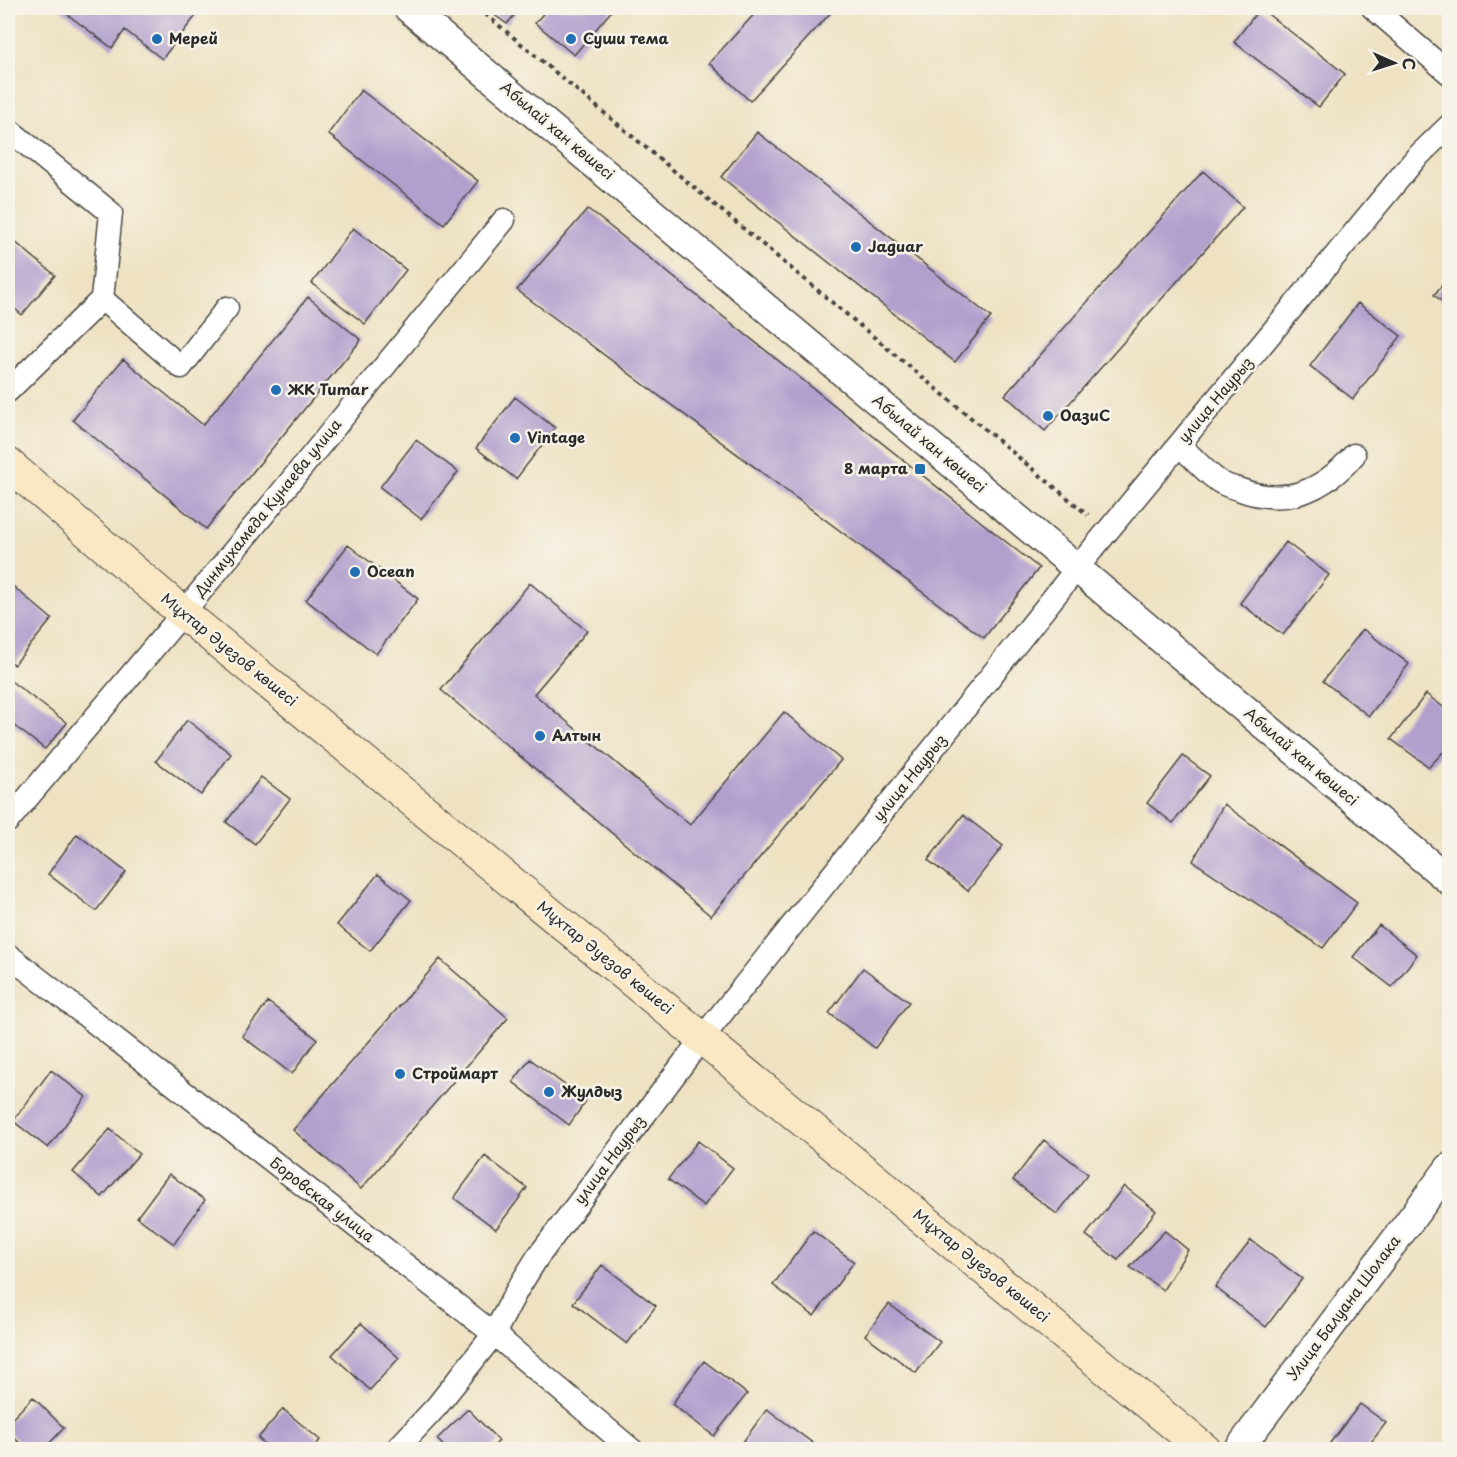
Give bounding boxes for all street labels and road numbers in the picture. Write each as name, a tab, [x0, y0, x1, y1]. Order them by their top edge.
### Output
street label: Абылай хан көшесі	[496, 75, 620, 185]
street label: улица Наурыз	[1172, 351, 1258, 447]
street label: Абылай хан көшесі	[868, 388, 992, 498]
street label: Динмухамеда Кунаева улица	[187, 413, 346, 602]
street label: Мұхтар Әуезов көшесі	[157, 586, 303, 711]
street label: Абылай хан көшесі	[1240, 701, 1364, 811]
street label: улица Наурыз	[866, 729, 951, 826]
street label: Мұхтар Әуезов көшесі	[533, 894, 679, 1019]
street label: улица Наурыз	[568, 1110, 650, 1208]
street label: Боровская улица	[266, 1151, 381, 1247]
street label: Мұхтар Әуезов көшесі	[909, 1202, 1055, 1327]
street label: Улица Балуана Шолака	[1280, 1229, 1406, 1385]

